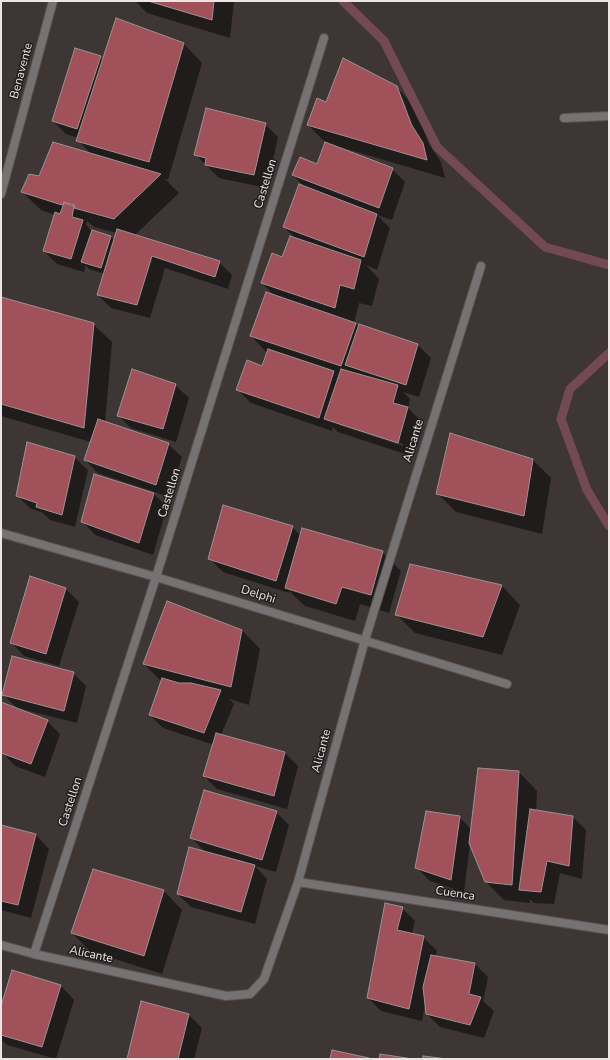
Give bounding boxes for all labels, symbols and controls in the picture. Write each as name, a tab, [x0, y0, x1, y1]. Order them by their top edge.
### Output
street label: Benavente	[8, 41, 36, 101]
street label: Castellon	[252, 158, 280, 210]
street label: Alicante	[401, 418, 427, 464]
street label: Castellon	[156, 467, 184, 519]
street label: Delphi	[239, 583, 277, 607]
street label: Alicante	[309, 728, 335, 774]
street label: Castellon	[56, 776, 86, 828]
street label: Cuenca	[434, 884, 476, 904]
street label: Alicante	[68, 943, 114, 967]

